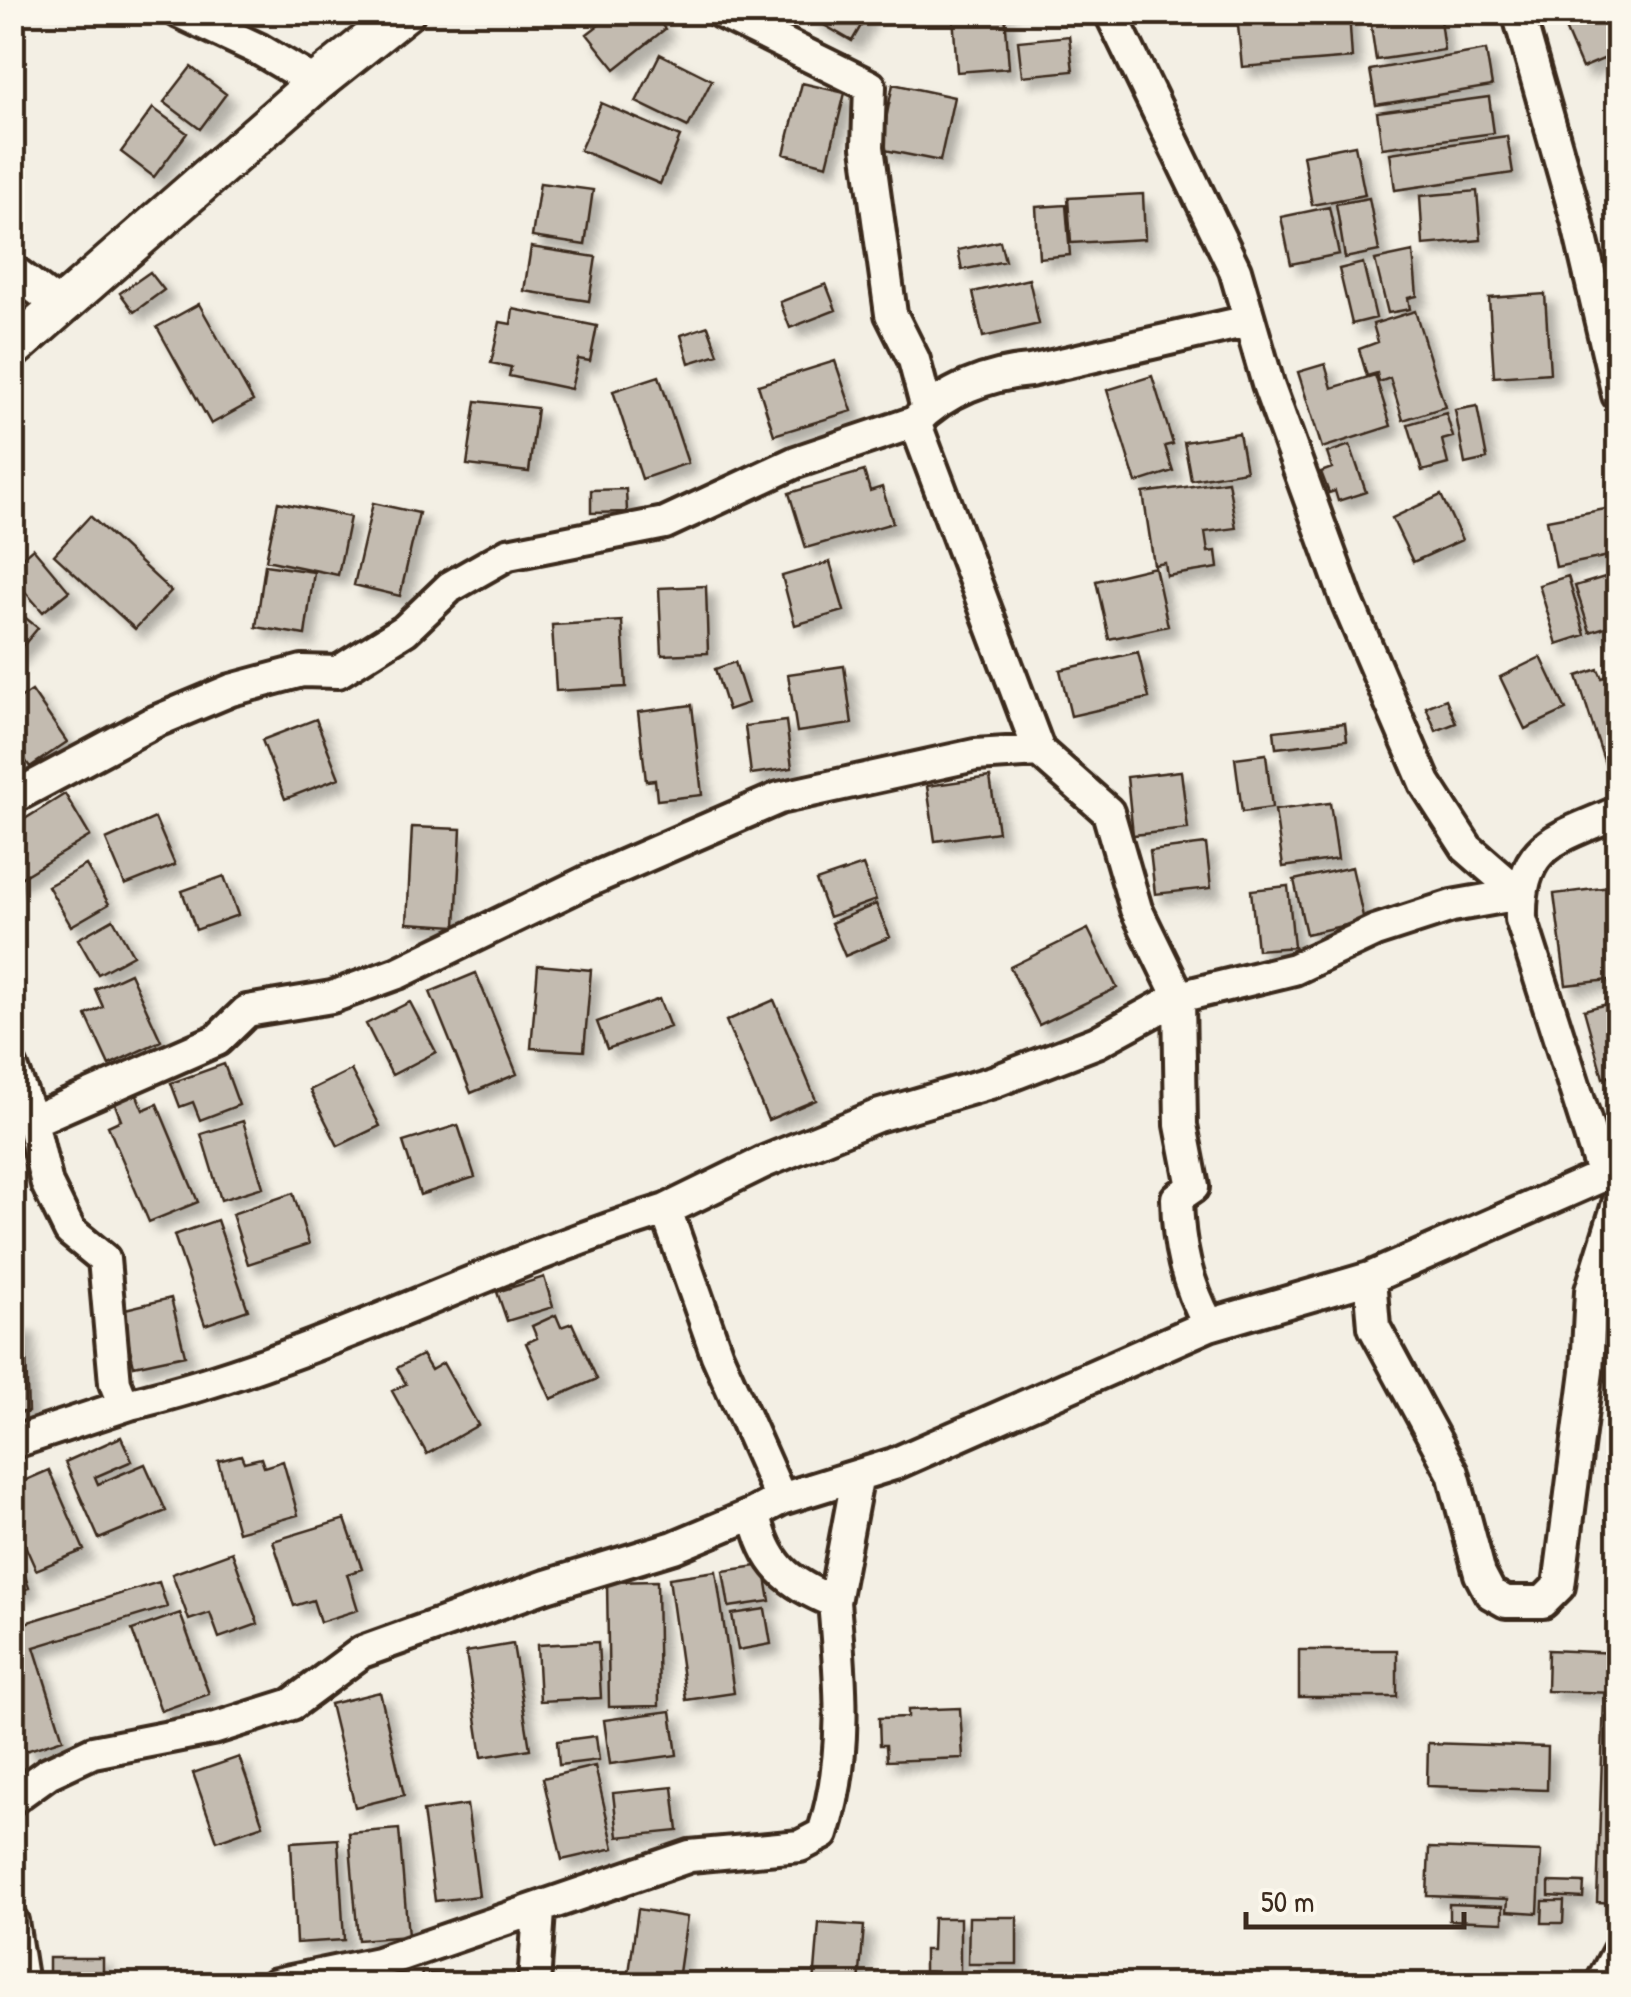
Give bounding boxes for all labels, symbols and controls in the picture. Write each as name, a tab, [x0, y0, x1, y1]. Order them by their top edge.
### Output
scale bar	[1246, 1867, 1464, 1929]
text: 50 m	[1261, 1881, 1314, 1921]

